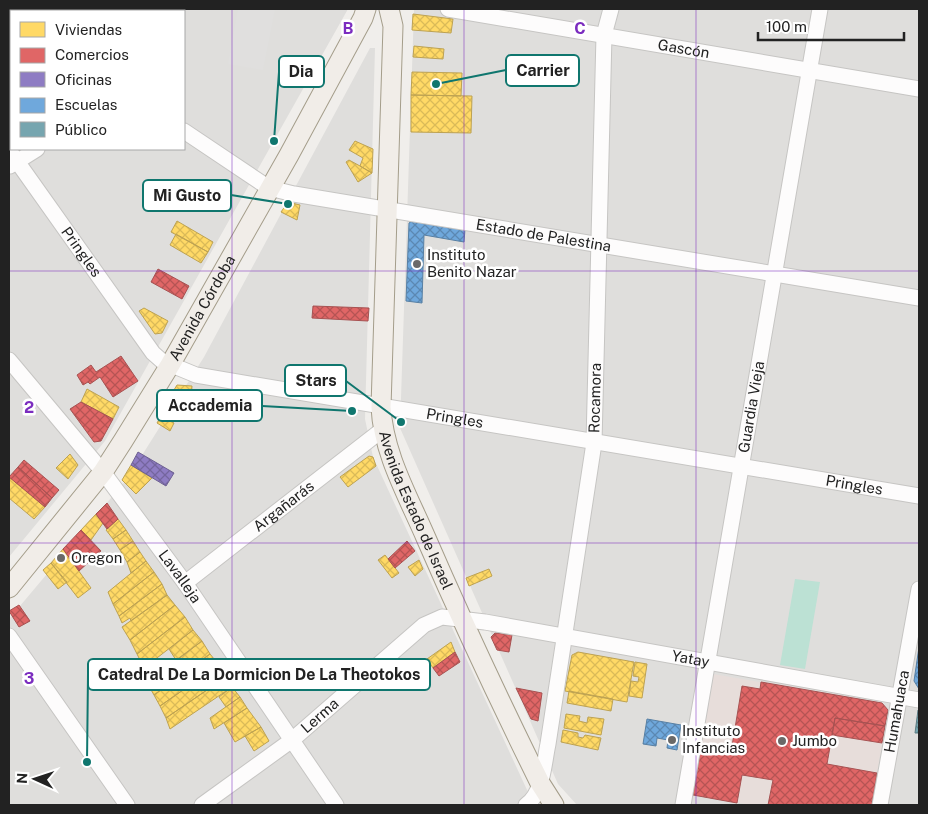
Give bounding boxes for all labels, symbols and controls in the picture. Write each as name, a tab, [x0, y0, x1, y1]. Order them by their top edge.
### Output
legend	[10, 10, 185, 150]
scale bar	[758, 10, 904, 42]
text: 100 m	[766, 18, 807, 35]
text: B	[343, 19, 354, 38]
text: C	[574, 19, 586, 38]
text: Viviendas	[55, 21, 122, 38]
street label: Gascón	[657, 36, 711, 61]
text: Comercios	[55, 46, 129, 63]
callout: Carrier	[506, 55, 579, 86]
callout: Dia	[279, 56, 324, 87]
text: Carrier	[516, 61, 570, 80]
text: Dia	[289, 62, 313, 81]
text: Oficinas	[55, 71, 112, 88]
text: Escuelas	[55, 96, 117, 113]
text: Público	[55, 121, 107, 138]
callout: Mi Gusto	[143, 180, 231, 211]
text: Mi Gusto	[153, 186, 221, 205]
street label: Estado de Palestina	[475, 215, 612, 255]
street label: Pringles	[58, 223, 105, 280]
place label: Instituto Benito Nazar	[427, 246, 517, 280]
street label: Avenida Córdoba	[165, 252, 238, 363]
marker: Instituto Benito Nazar	[411, 258, 423, 270]
street label: Guardia Vieja	[735, 360, 767, 454]
street label: Rocamora	[585, 363, 604, 433]
callout: Stars	[285, 365, 346, 396]
text: Stars	[295, 371, 337, 390]
callout: Accademia	[157, 390, 262, 421]
text: Accademia	[168, 396, 252, 415]
text: 2	[24, 398, 34, 417]
street label: Pringles	[425, 405, 485, 431]
street label: Avenida Estado de Israel	[376, 429, 456, 592]
street label: Pringles	[824, 472, 884, 498]
street label: Argañarás	[250, 477, 317, 535]
street label: Lavalleja	[155, 546, 205, 606]
place label: Oregon	[71, 549, 122, 566]
marker: Oregon	[55, 552, 67, 564]
street label: Yatay	[671, 647, 711, 670]
callout: Catedral De La Dormicion De La Theotokos	[88, 659, 430, 690]
text: Catedral De La Dormicion De La Theotokos	[98, 665, 420, 684]
text: 3	[24, 669, 34, 688]
street label: Humahuaca	[881, 669, 912, 754]
street label: Lerma	[297, 694, 342, 736]
place label: Instituto Infancias	[682, 722, 745, 756]
place label: Jumbo	[792, 732, 837, 749]
marker: Instituto Infancias	[666, 734, 678, 746]
marker: Jumbo	[776, 735, 788, 747]
north arrow	[10, 754, 60, 804]
text: N	[14, 772, 30, 784]

